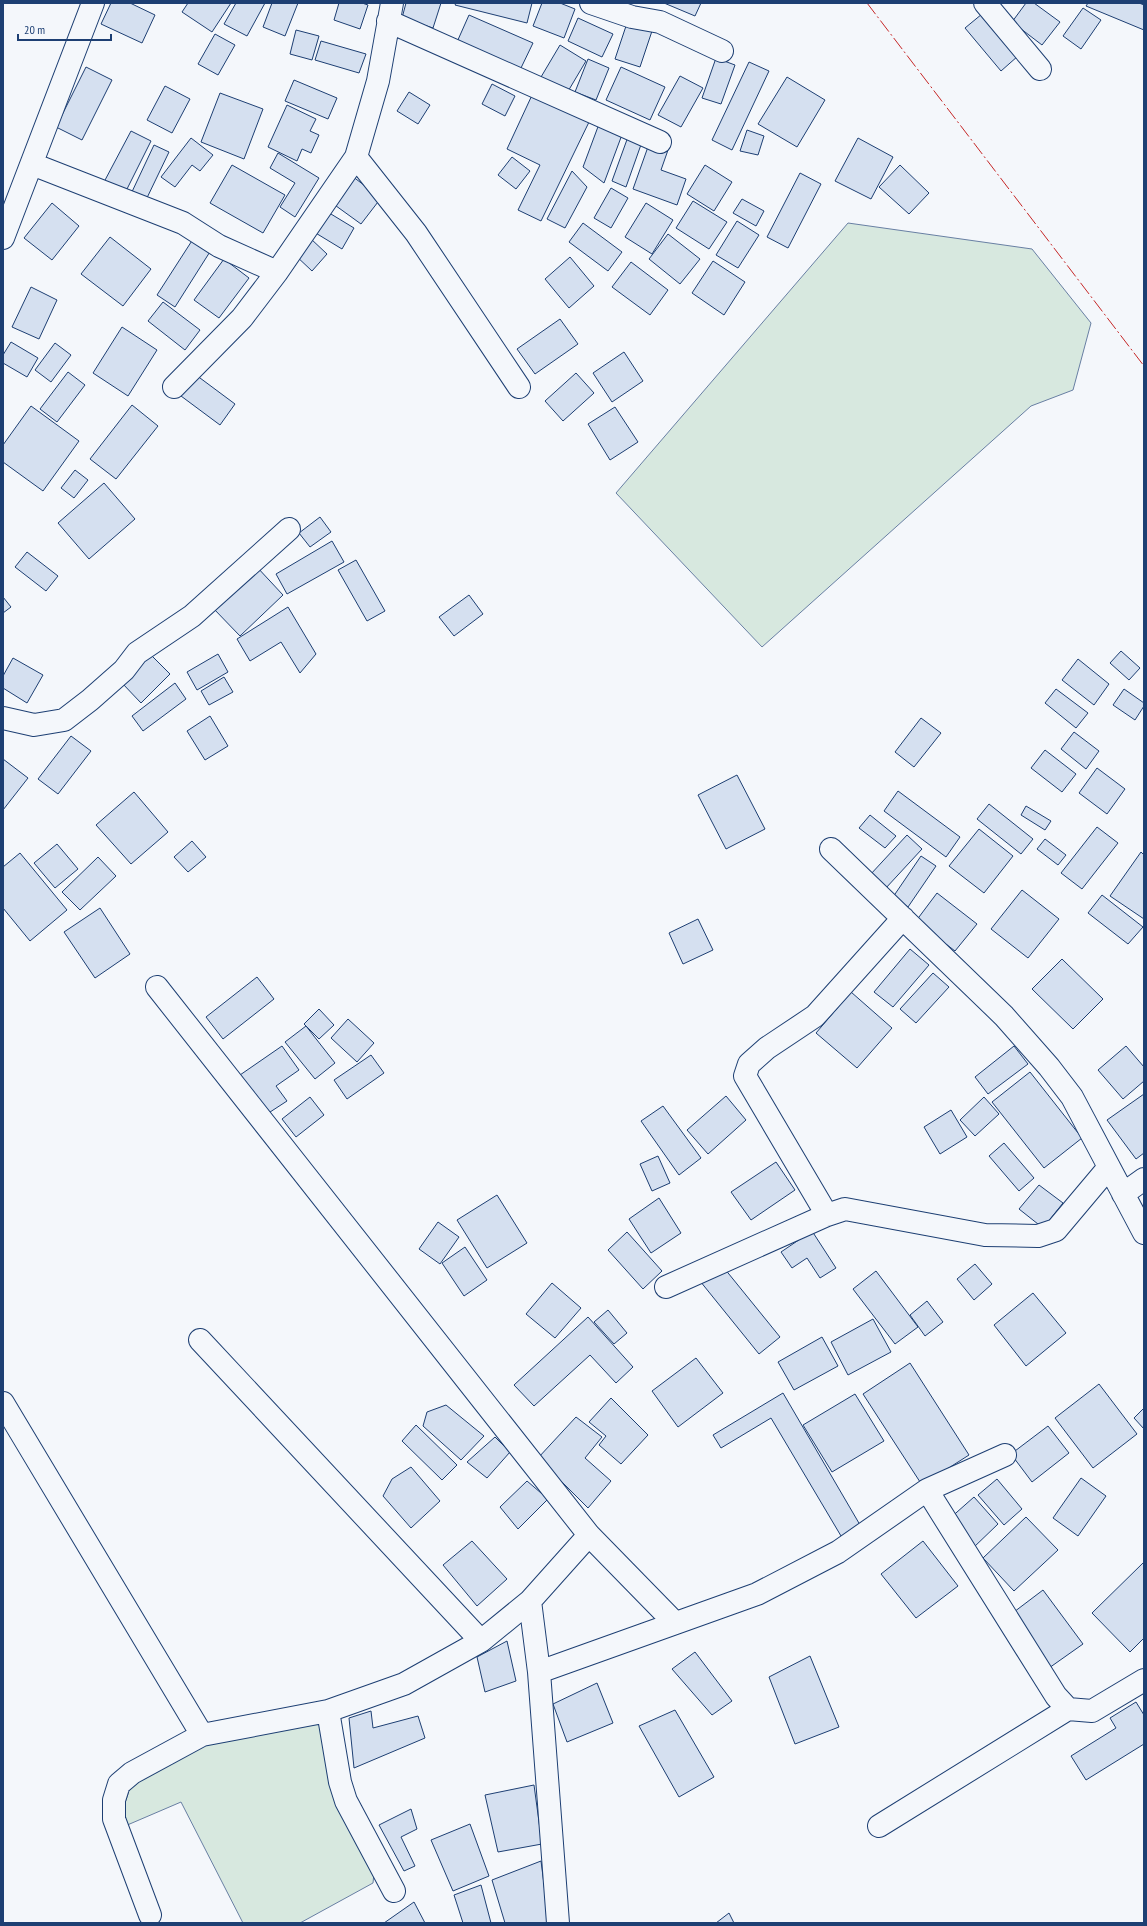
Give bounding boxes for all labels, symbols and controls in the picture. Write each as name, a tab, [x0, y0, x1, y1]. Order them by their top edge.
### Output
scale bar	[18, 16, 111, 42]
text: 20 m	[24, 22, 45, 37]

